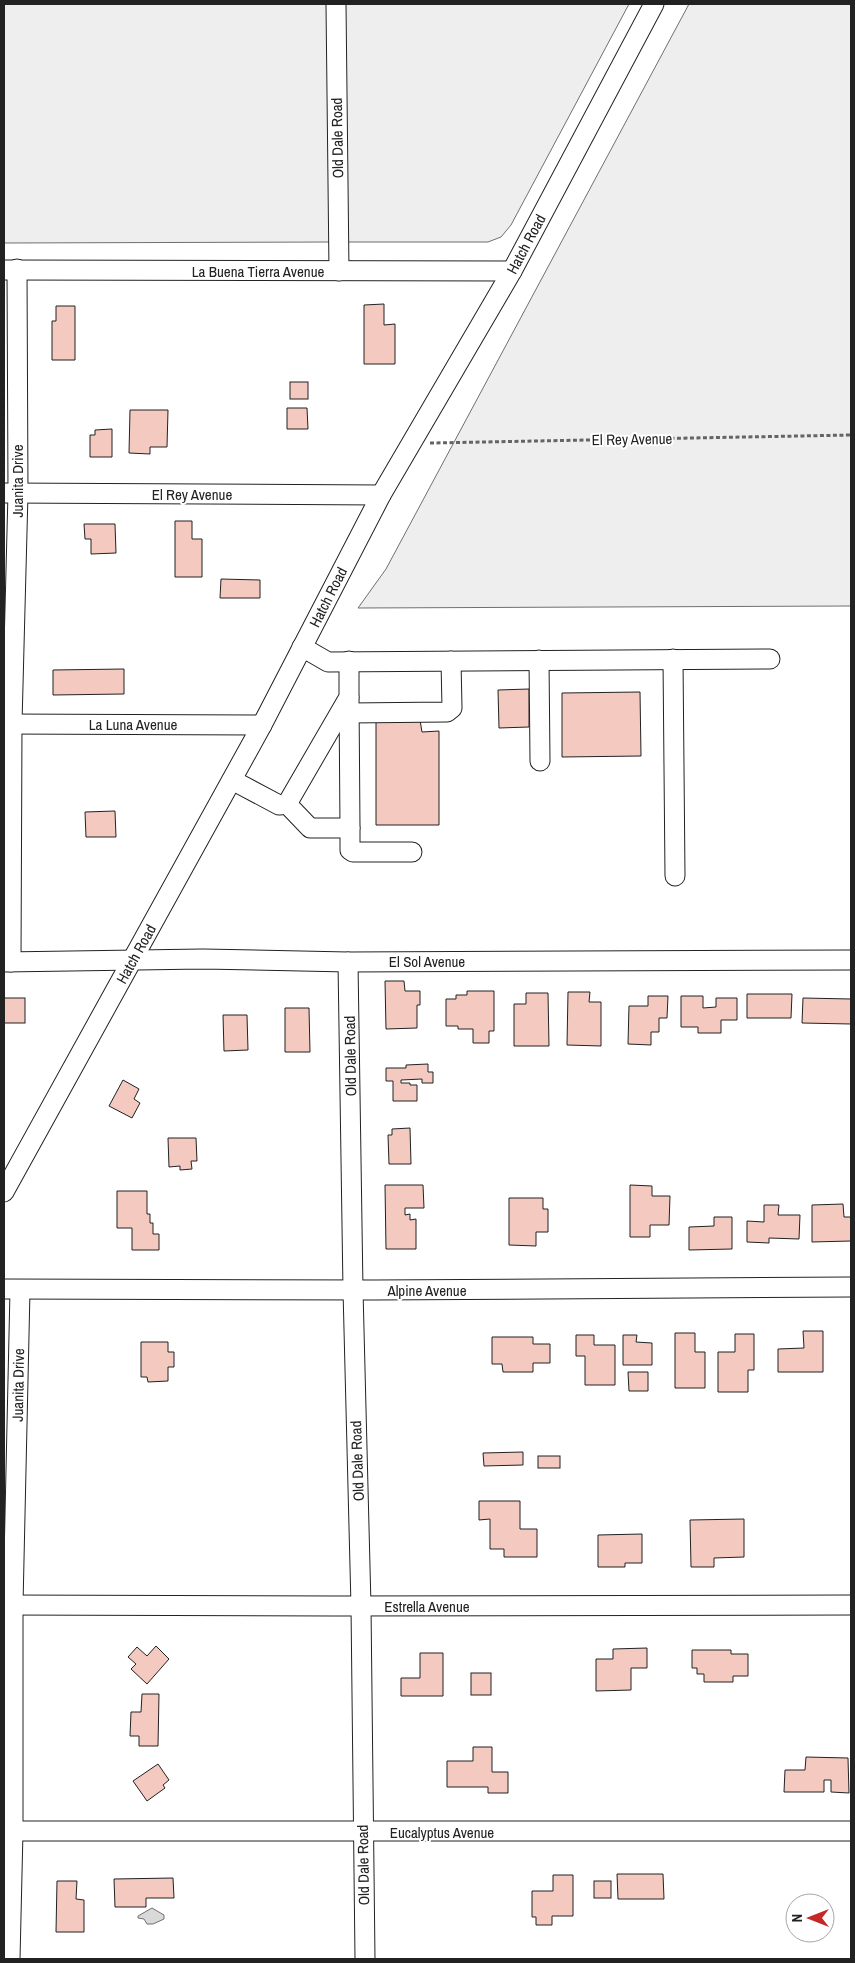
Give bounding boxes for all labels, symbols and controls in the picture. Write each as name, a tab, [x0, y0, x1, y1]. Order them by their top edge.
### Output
street label: Old Dale Road	[326, 97, 348, 179]
street label: Hatch Road	[501, 210, 551, 278]
street label: La Buena Tierra Avenue	[192, 261, 324, 282]
street label: El Rey Avenue	[592, 428, 673, 450]
street label: Juanita Drive	[7, 444, 28, 518]
street label: El Rey Avenue	[152, 484, 232, 505]
street label: Hatch Road	[304, 563, 352, 631]
street label: La Luna Avenue	[89, 714, 178, 735]
street label: Hatch Road	[111, 921, 161, 987]
street label: El Sol Avenue	[389, 951, 465, 972]
street label: Old Dale Road	[339, 1015, 361, 1097]
street label: Alpine Avenue	[386, 1280, 467, 1301]
street label: Juanita Drive	[7, 1348, 29, 1422]
street label: Old Dale Road	[345, 1420, 369, 1502]
street label: Estrella Avenue	[384, 1596, 470, 1617]
street label: Eucalyptus Avenue	[390, 1822, 494, 1843]
street label: Old Dale Road	[352, 1824, 374, 1906]
north arrow	[785, 1893, 835, 1943]
text: N	[788, 1914, 806, 1922]

